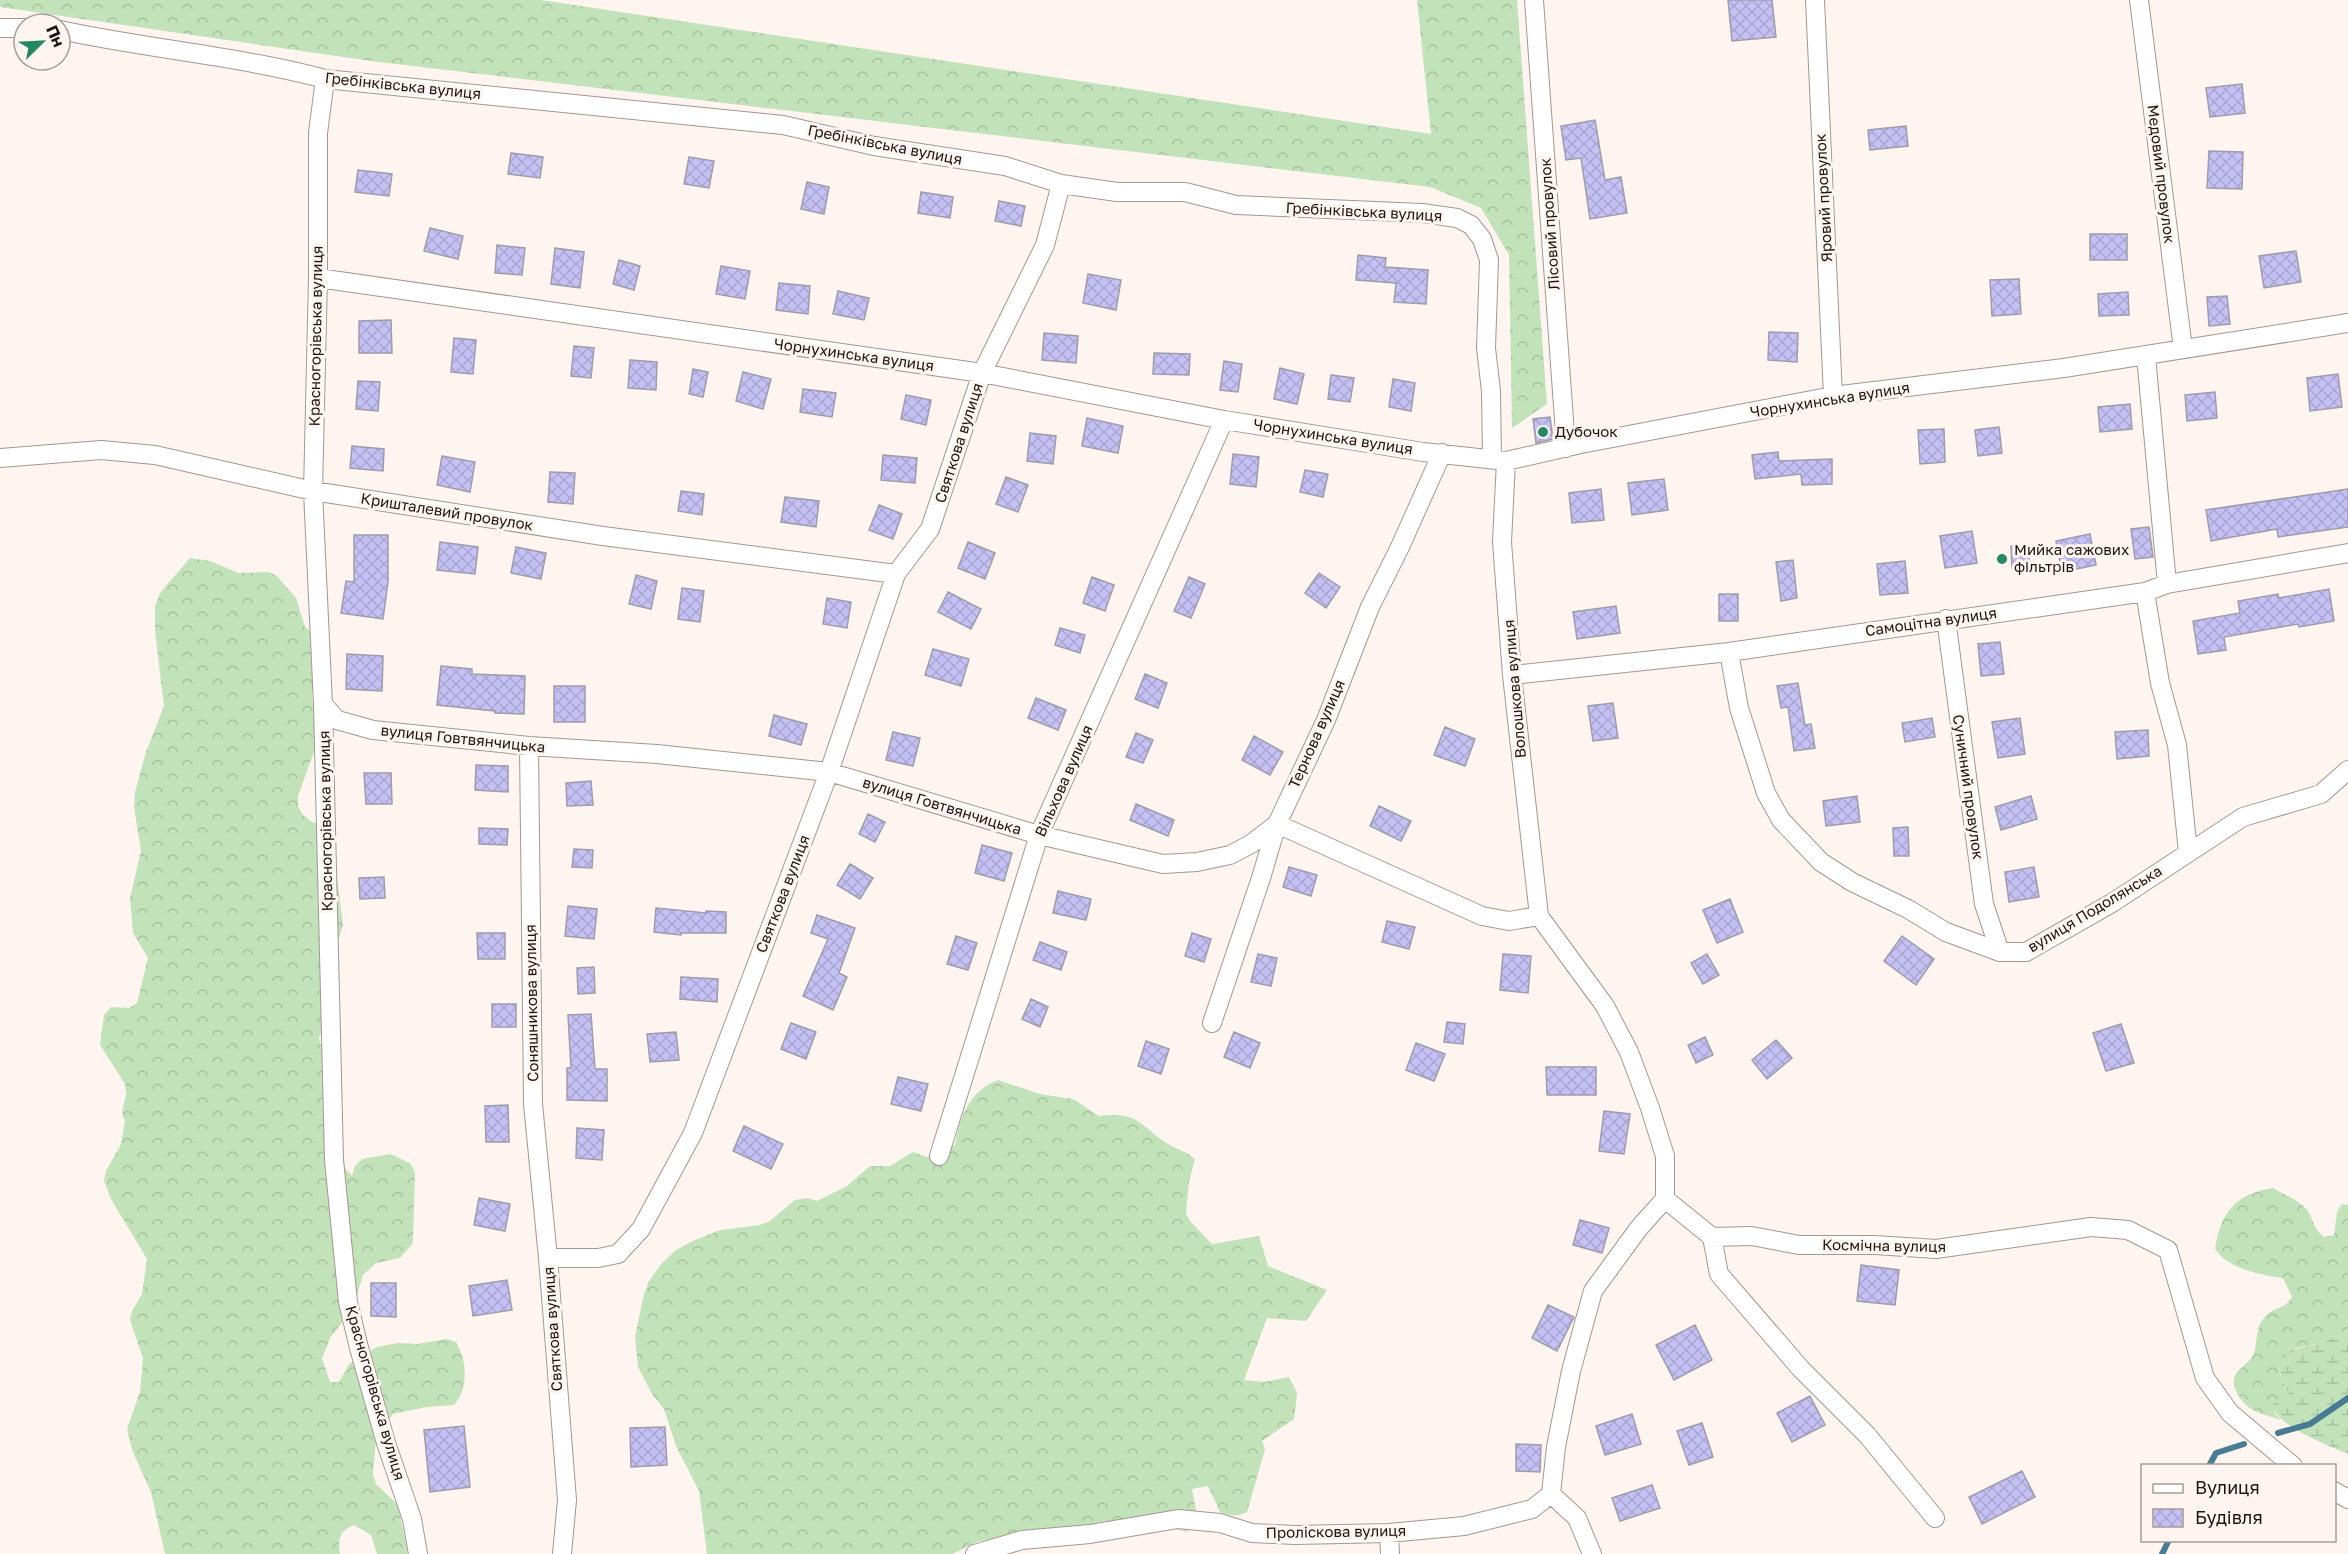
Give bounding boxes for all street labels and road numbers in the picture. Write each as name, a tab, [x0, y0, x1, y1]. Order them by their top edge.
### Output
street label: Гребінківська вулиця	[324, 68, 482, 102]
street label: Медовий провулок	[2145, 103, 2179, 245]
street label: Гребінківська вулиця	[806, 120, 964, 168]
street label: Яровий провулок	[1811, 133, 1835, 263]
street label: Лісовий провулок	[1535, 157, 1563, 291]
street label: Гребінківська вулиця	[1285, 198, 1443, 224]
street label: Красногорівська вулиця	[304, 245, 326, 427]
street label: Чорнухинська вулиця	[773, 334, 935, 374]
street label: Чорнухинська вулиця	[1749, 377, 1911, 421]
street label: Святкова вулиця	[930, 381, 986, 505]
street label: Чорнухинська вулиця	[1252, 414, 1414, 458]
street label: Кришталевий провулок	[360, 488, 535, 534]
street label: Самоцітна вулиця	[1864, 603, 1998, 639]
street label: Волошкова вулиця	[1499, 619, 1529, 759]
street label: Тернова вулиця	[1284, 677, 1348, 791]
street label: Суничний провулок	[1950, 713, 1988, 861]
street label: вулиця Говтвянчицька	[380, 720, 546, 756]
street label: Вільхова вулиця	[1030, 722, 1096, 839]
street label: Красногорівська вулиця	[314, 730, 336, 912]
street label: вулиця Говтвянчицька	[861, 772, 1024, 838]
street label: Святкова вулиця	[751, 832, 813, 955]
street label: вулиця Подолянська	[2024, 861, 2165, 955]
street label: Соняшникова вулиця	[521, 924, 541, 1082]
street label: Космічна вулиця	[1822, 1235, 1946, 1255]
street label: Святкова вулиця	[539, 1266, 565, 1392]
street label: Красногорівська вулиця	[342, 1303, 410, 1482]
street label: Проліскова вулиця	[1266, 1521, 1406, 1541]

